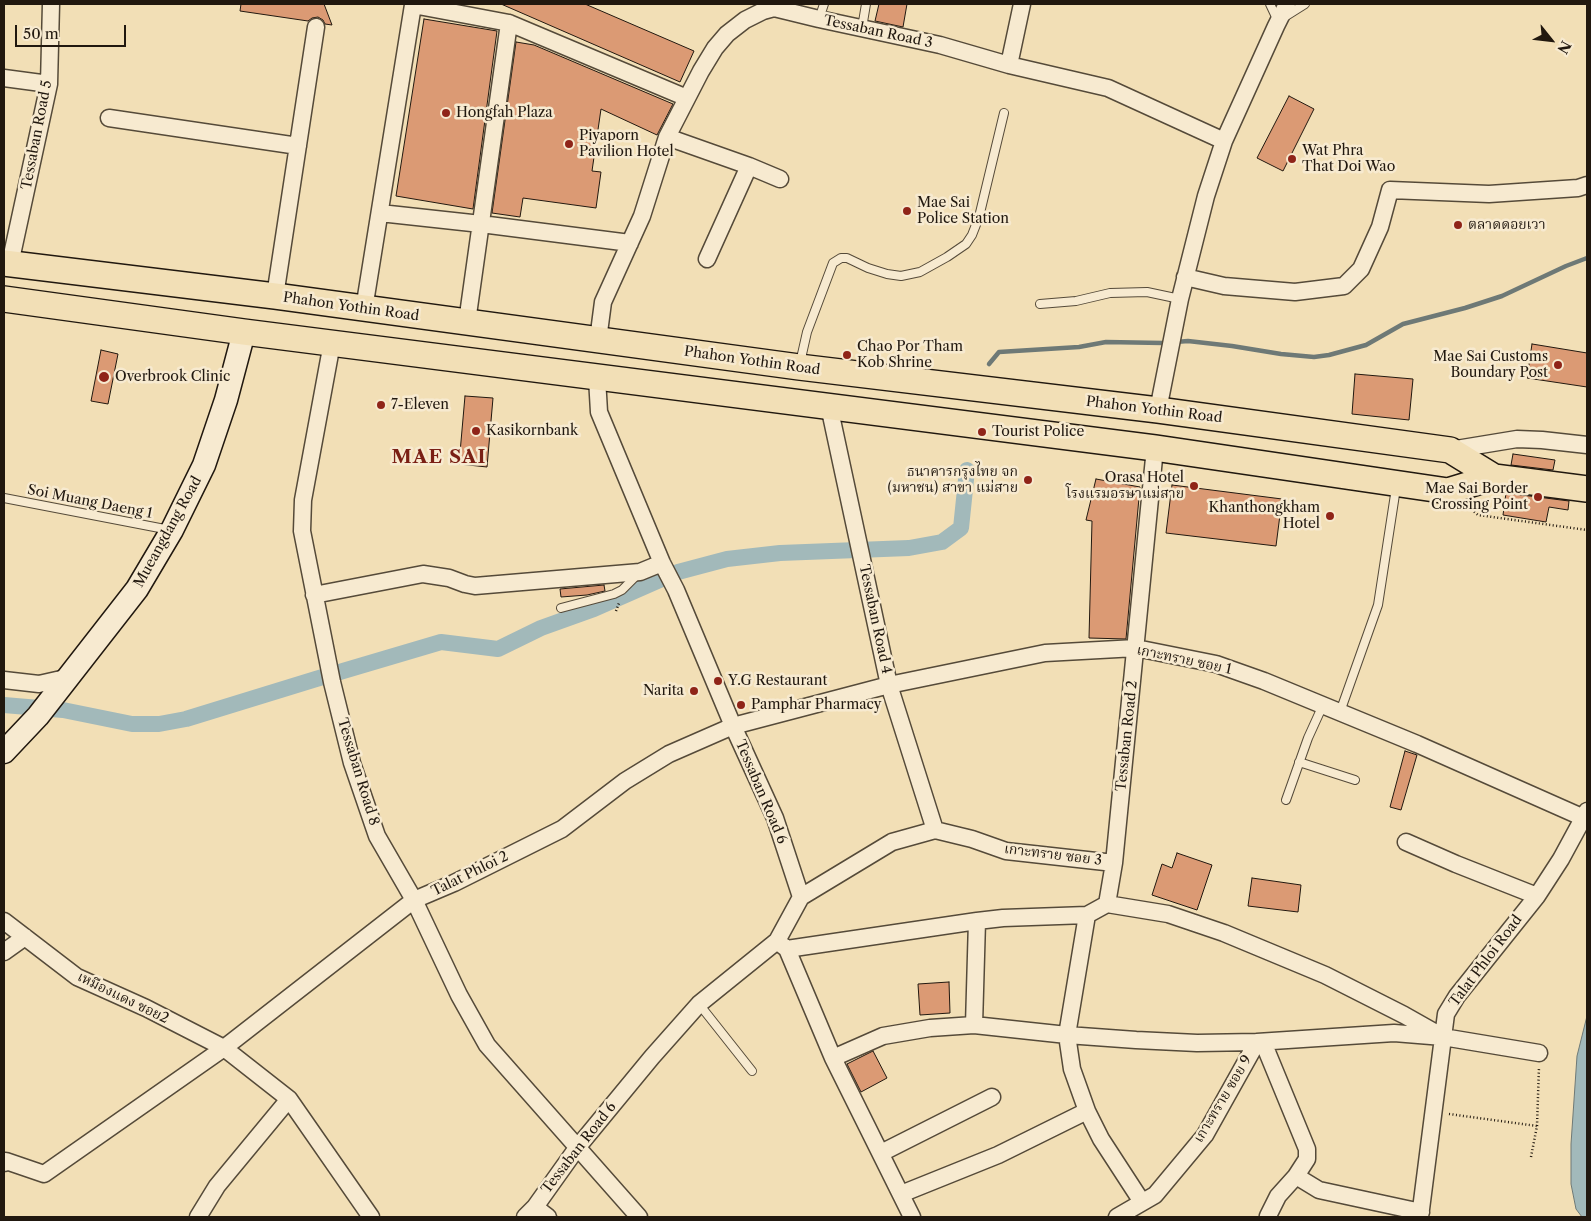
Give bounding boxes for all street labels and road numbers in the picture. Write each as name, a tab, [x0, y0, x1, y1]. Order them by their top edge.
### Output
street label: Tessaban Road 3	[822, 12, 934, 52]
street label: Tessaban Road 5	[18, 79, 56, 191]
street label: Phahon Yothin Road	[282, 289, 420, 325]
street label: Phahon Yothin Road	[683, 343, 821, 379]
street label: Phahon Yothin Road	[1085, 393, 1223, 427]
street label: Mueangdang Road	[131, 474, 205, 590]
street label: Soi Muang Daeng 1	[26, 482, 154, 522]
street label: Tessaban Road 4	[855, 563, 895, 675]
street label: เกาะทราย ซอย 1	[1135, 642, 1233, 678]
street label: Tessaban Road 2	[1113, 680, 1141, 792]
street label: Tessaban Road 8	[334, 716, 382, 828]
street label: Tessaban Road 6	[731, 737, 791, 847]
street label: เกาะทราย ซอย 3	[1003, 841, 1103, 869]
street label: Talat Phloi 2	[429, 848, 511, 900]
street label: Talat Phloi Road	[1446, 912, 1526, 1010]
street label: เหมืองแดง ซอย2	[75, 969, 171, 1027]
street label: เกาะทราย ซอย 9	[1190, 1052, 1256, 1146]
street label: Tessaban Road 6	[538, 1099, 620, 1197]

